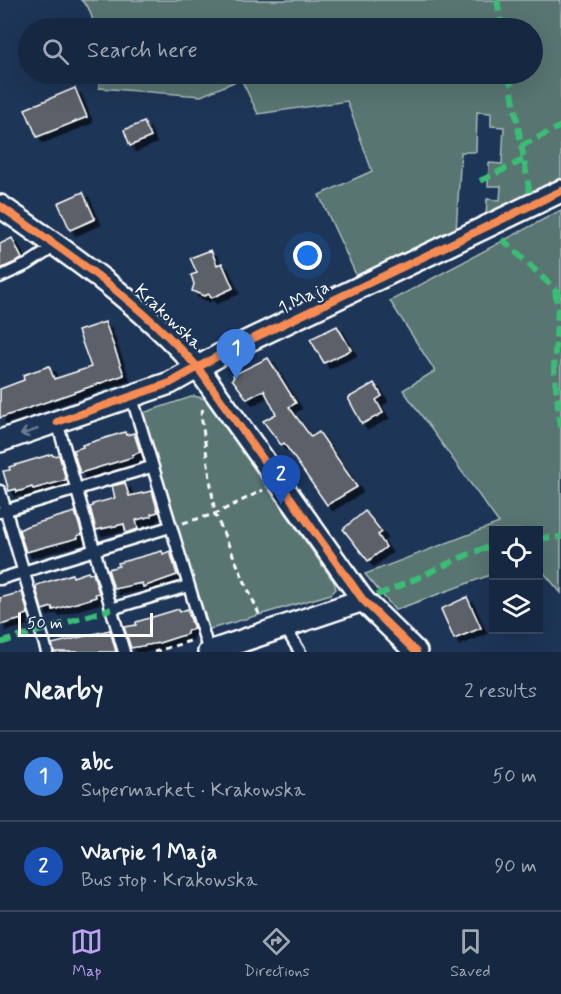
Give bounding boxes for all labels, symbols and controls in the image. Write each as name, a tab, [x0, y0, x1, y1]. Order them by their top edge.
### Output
search box	[18, 18, 543, 84]
icon: search	[39, 35, 72, 68]
text: Search here	[87, 37, 198, 65]
your location	[293, 241, 322, 270]
street label: 1 Maja	[275, 275, 333, 321]
street label: Krakowska	[129, 279, 207, 355]
pin: 1	[216, 330, 256, 379]
one-way arrow	[20, 427, 39, 438]
pin: 2	[262, 456, 300, 505]
map controls	[489, 526, 543, 634]
button: locate	[489, 526, 543, 580]
button: layers	[489, 580, 543, 634]
scale bar	[18, 610, 153, 638]
text: 50 m	[27, 613, 63, 634]
text: Nearby	[24, 674, 103, 708]
text: 2 results	[464, 678, 537, 705]
text: abc	[81, 749, 113, 777]
text: 1	[39, 763, 48, 790]
text: 50 m	[492, 763, 537, 790]
text: Supermarket · Krakowska	[81, 777, 305, 804]
text: Warpie 1 Maja	[81, 839, 217, 867]
text: 2	[39, 853, 48, 880]
text: 90 m	[494, 853, 537, 880]
text: Bus stop · Krakowska	[81, 867, 258, 894]
tab: Map	[70, 925, 103, 982]
tab: Directions	[244, 925, 310, 982]
tab: Saved	[450, 925, 491, 982]

